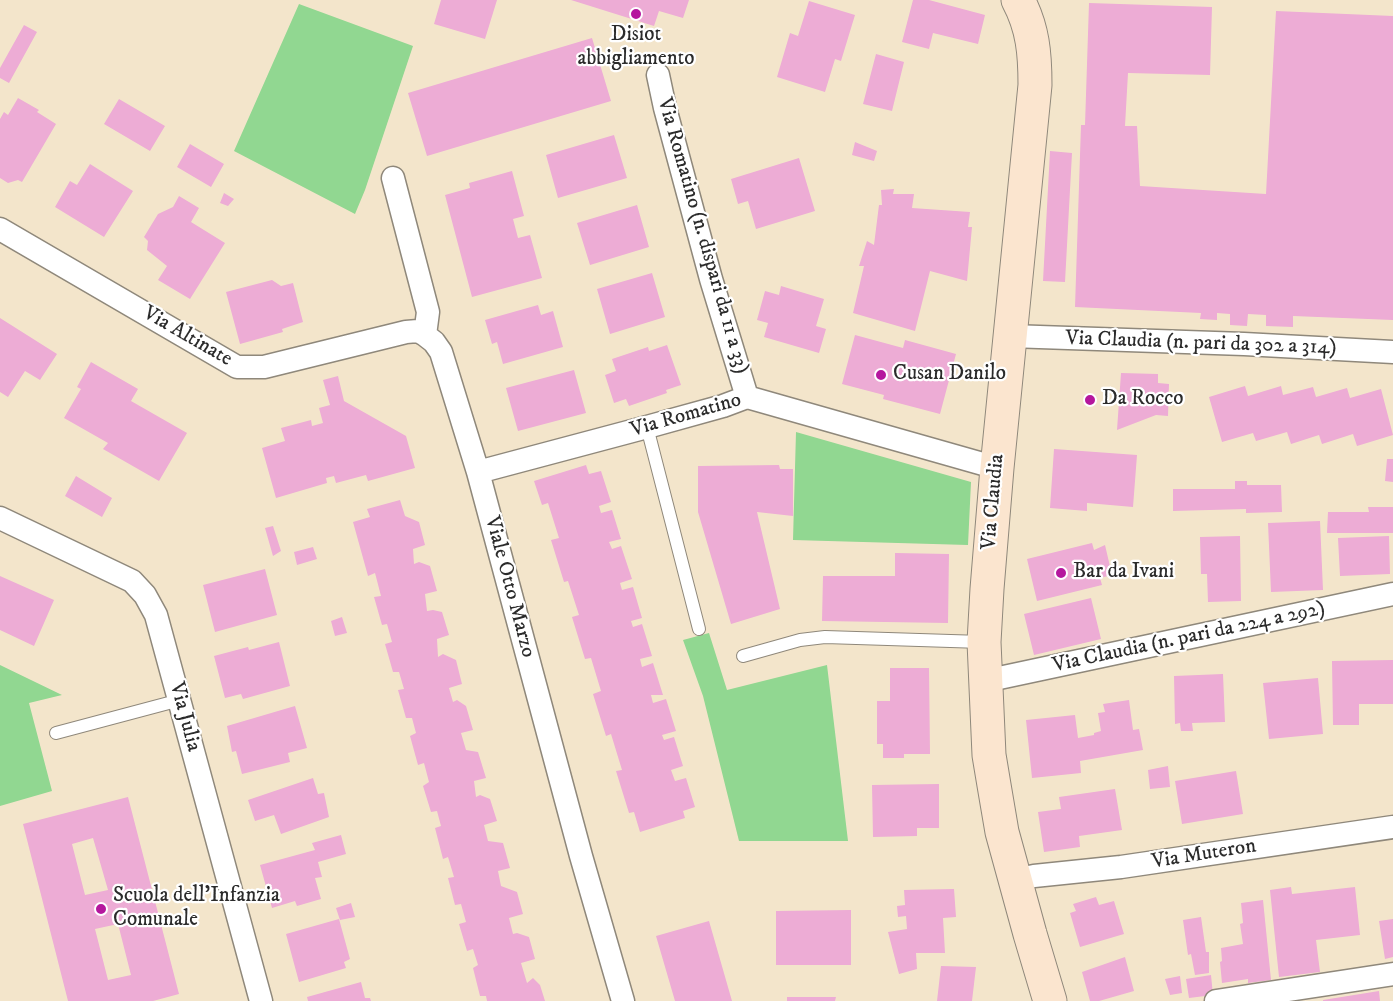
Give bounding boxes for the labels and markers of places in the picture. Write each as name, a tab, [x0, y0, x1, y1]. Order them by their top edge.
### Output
marker: Disiot abbigliamento	[629, 7, 643, 21]
place label: Disiot abbigliamento	[577, 23, 695, 73]
place label: Cusan Danilo	[893, 362, 1006, 388]
marker: Cusan Danilo	[874, 368, 888, 382]
place label: Da Rocco	[1102, 387, 1183, 413]
marker: Da Rocco	[1083, 393, 1097, 407]
place label: Bar da Ivani	[1073, 560, 1174, 586]
marker: Bar da Ivani	[1054, 566, 1068, 580]
place label: Scuola dell'Infanzia Comunale	[113, 884, 280, 934]
marker: Scuola dell'Infanzia Comunale	[94, 902, 108, 916]

